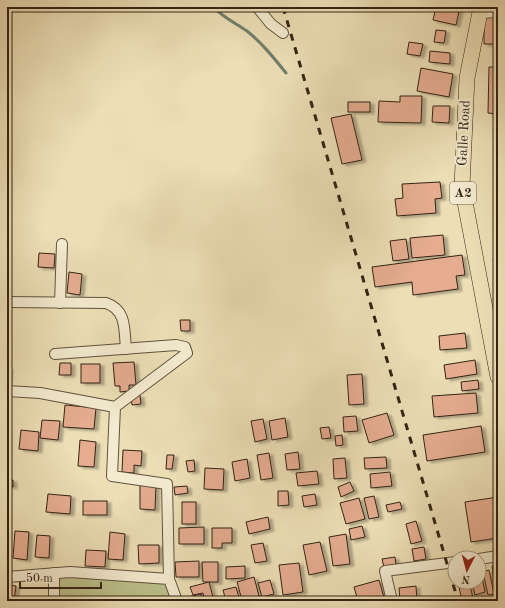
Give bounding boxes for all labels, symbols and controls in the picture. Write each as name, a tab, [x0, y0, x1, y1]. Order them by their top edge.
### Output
street label: Galle Road	[455, 100, 473, 166]
road number: A2	[450, 182, 476, 204]
north arrow	[447, 550, 487, 590]
scale bar	[20, 564, 101, 590]
text: 50 m	[26, 572, 53, 585]
text: N	[461, 572, 471, 584]

